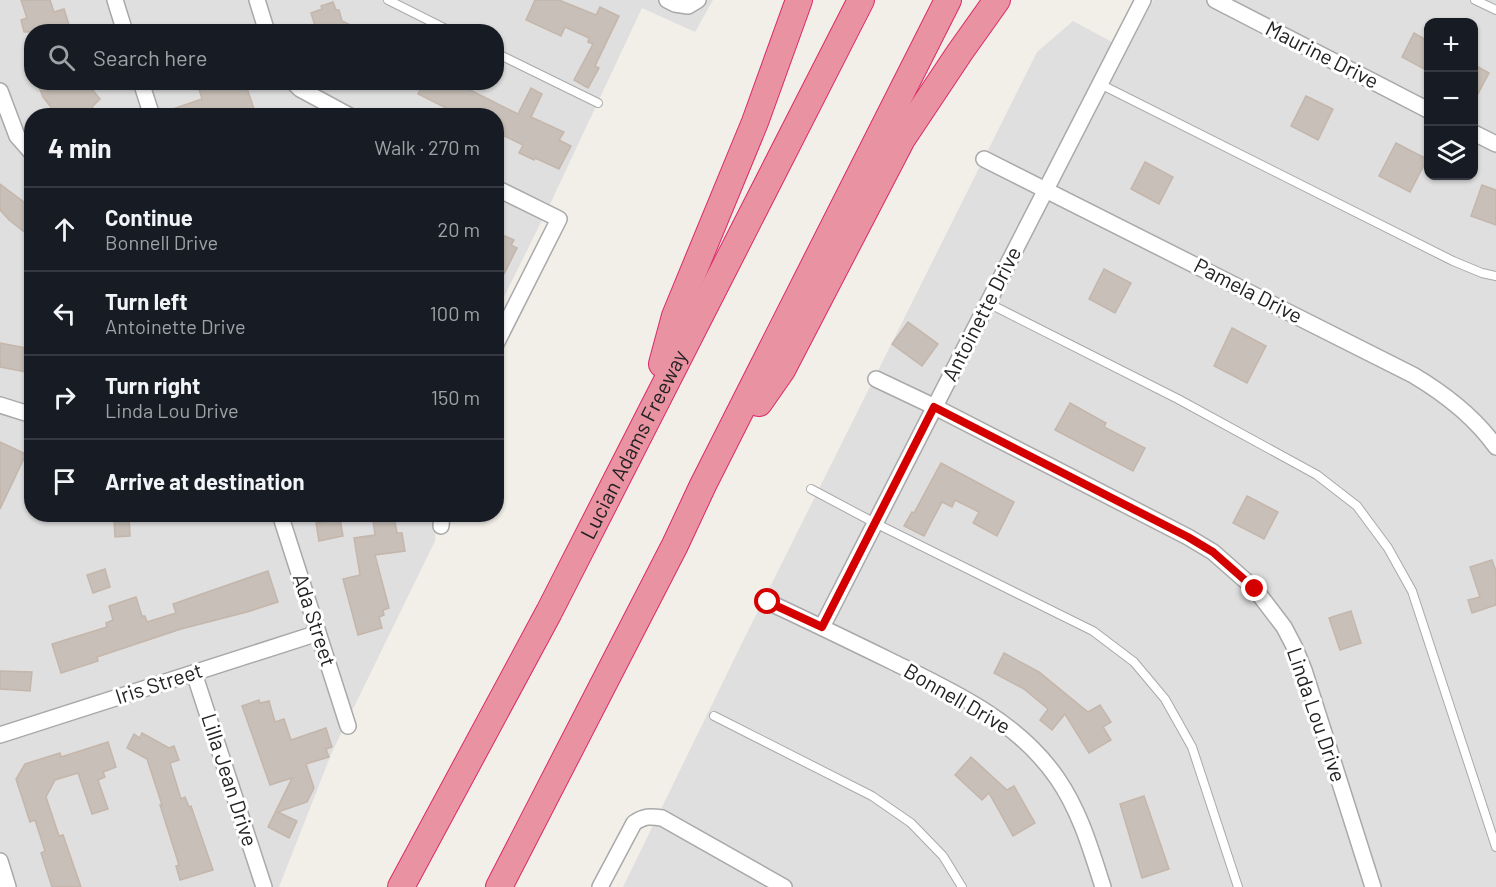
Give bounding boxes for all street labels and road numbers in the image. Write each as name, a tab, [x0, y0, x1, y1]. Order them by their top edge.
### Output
street label: Maurine Drive	[1262, 15, 1383, 93]
street label: Antoinette Drive	[936, 242, 1025, 385]
street label: Pamela Drive	[1190, 252, 1307, 328]
street label: Lucian Adams Freeway	[574, 345, 692, 543]
street label: Ada Street	[289, 570, 342, 669]
street label: Linda Lou Drive	[1283, 644, 1352, 785]
street label: Iris Street	[112, 657, 205, 708]
street label: Bonnell Drive	[900, 657, 1016, 738]
street label: Lilla Jean Drive	[197, 710, 264, 849]

